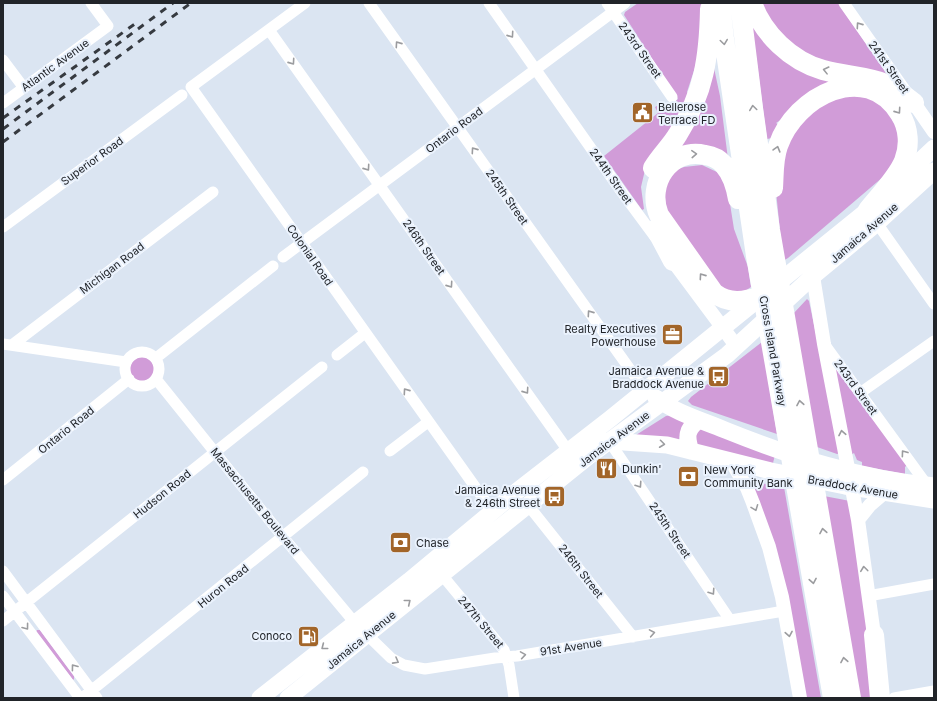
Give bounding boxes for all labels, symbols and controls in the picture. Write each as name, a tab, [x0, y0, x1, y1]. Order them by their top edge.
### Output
street label: 243rd Street	[616, 19, 665, 81]
one-way arrow	[856, 22, 864, 29]
one-way arrow	[506, 31, 514, 38]
street label: Atlantic Avenue	[18, 36, 92, 94]
street label: 241st Street	[866, 38, 913, 97]
one-way arrow	[719, 39, 728, 45]
one-way arrow	[396, 42, 403, 49]
one-way arrow	[287, 57, 294, 64]
one-way arrow	[823, 67, 830, 75]
public building icon: Bellerose Terrace FD	[630, 100, 656, 126]
place label: Bellerose Terrace FD	[658, 100, 716, 127]
street label: Ontario Road	[423, 104, 485, 156]
one-way arrow	[749, 105, 758, 111]
one-way arrow	[893, 106, 900, 113]
street label: Superior Road	[58, 134, 126, 188]
street label: 244th Street	[587, 145, 636, 207]
one-way arrow	[772, 146, 781, 153]
one-way arrow	[472, 148, 479, 155]
one-way arrow	[691, 150, 697, 159]
one-way arrow	[362, 163, 369, 170]
street label: 245th Street	[483, 167, 531, 228]
street label: Jamaica Avenue	[827, 200, 901, 266]
street label: 246th Street	[400, 216, 449, 278]
street label: Colonial Road	[284, 222, 336, 288]
street label: Michigan Road	[77, 239, 147, 297]
one-way arrow	[699, 273, 707, 280]
one-way arrow	[446, 281, 453, 288]
street label: Cross Island Parkway	[756, 295, 790, 407]
one-way arrow	[587, 310, 595, 317]
place label: Realty Executives Powerhouse	[564, 322, 656, 349]
office icon: Realty Executives Powerhouse	[659, 322, 685, 348]
street label: 243rd Street	[831, 356, 881, 418]
place label: Jamaica Avenue & Braddock Avenue	[609, 364, 704, 391]
bus stop icon: Jamaica Avenue & Braddock Avenue	[706, 364, 732, 390]
one-way arrow	[521, 386, 528, 393]
one-way arrow	[404, 388, 411, 395]
one-way arrow	[796, 400, 805, 406]
street label: Ontario Road	[35, 403, 97, 457]
street label: Jamaica Avenue	[576, 408, 652, 470]
one-way arrow	[838, 430, 846, 436]
one-way arrow	[659, 439, 665, 448]
street label: Massachusetts Boulevard	[208, 445, 302, 557]
one-way arrow	[902, 451, 909, 458]
restaurant icon: Dunkin'	[594, 456, 620, 482]
place label: Dunkin'	[622, 462, 661, 476]
bank icon: New York Community Bank	[676, 463, 702, 489]
place label: New York Community Bank	[704, 463, 793, 490]
street label: Hudson Road	[130, 467, 194, 521]
street label: Braddock Avenue	[807, 472, 899, 502]
one-way arrow	[634, 481, 642, 488]
place label: Jamaica Avenue & 246th Street	[455, 483, 540, 510]
bus stop icon: Jamaica Avenue & 246th Street	[542, 483, 568, 509]
street label: 245th Street	[646, 499, 694, 561]
one-way arrow	[751, 505, 759, 512]
one-way arrow	[819, 528, 827, 534]
bank icon: Chase	[388, 530, 414, 556]
place label: Chase	[416, 536, 449, 550]
street label: 246th Street	[556, 541, 607, 601]
street label: Huron Road	[195, 561, 251, 611]
one-way arrow	[860, 566, 869, 572]
one-way arrow	[808, 578, 816, 584]
one-way arrow	[707, 588, 714, 595]
street label: 247th Street	[455, 593, 507, 651]
one-way arrow	[404, 599, 411, 606]
street label: Jamaica Avenue	[323, 608, 399, 672]
one-way arrow	[22, 623, 29, 630]
fuel station icon: Conoco	[295, 623, 321, 649]
place label: Conoco	[251, 629, 292, 643]
one-way arrow	[649, 629, 655, 638]
one-way arrow	[784, 631, 792, 637]
street label: 91st Avenue	[539, 635, 603, 659]
one-way arrow	[322, 642, 329, 649]
one-way arrow	[520, 651, 527, 659]
one-way arrow	[392, 656, 399, 663]
one-way arrow	[841, 656, 849, 663]
one-way arrow	[72, 664, 79, 671]

